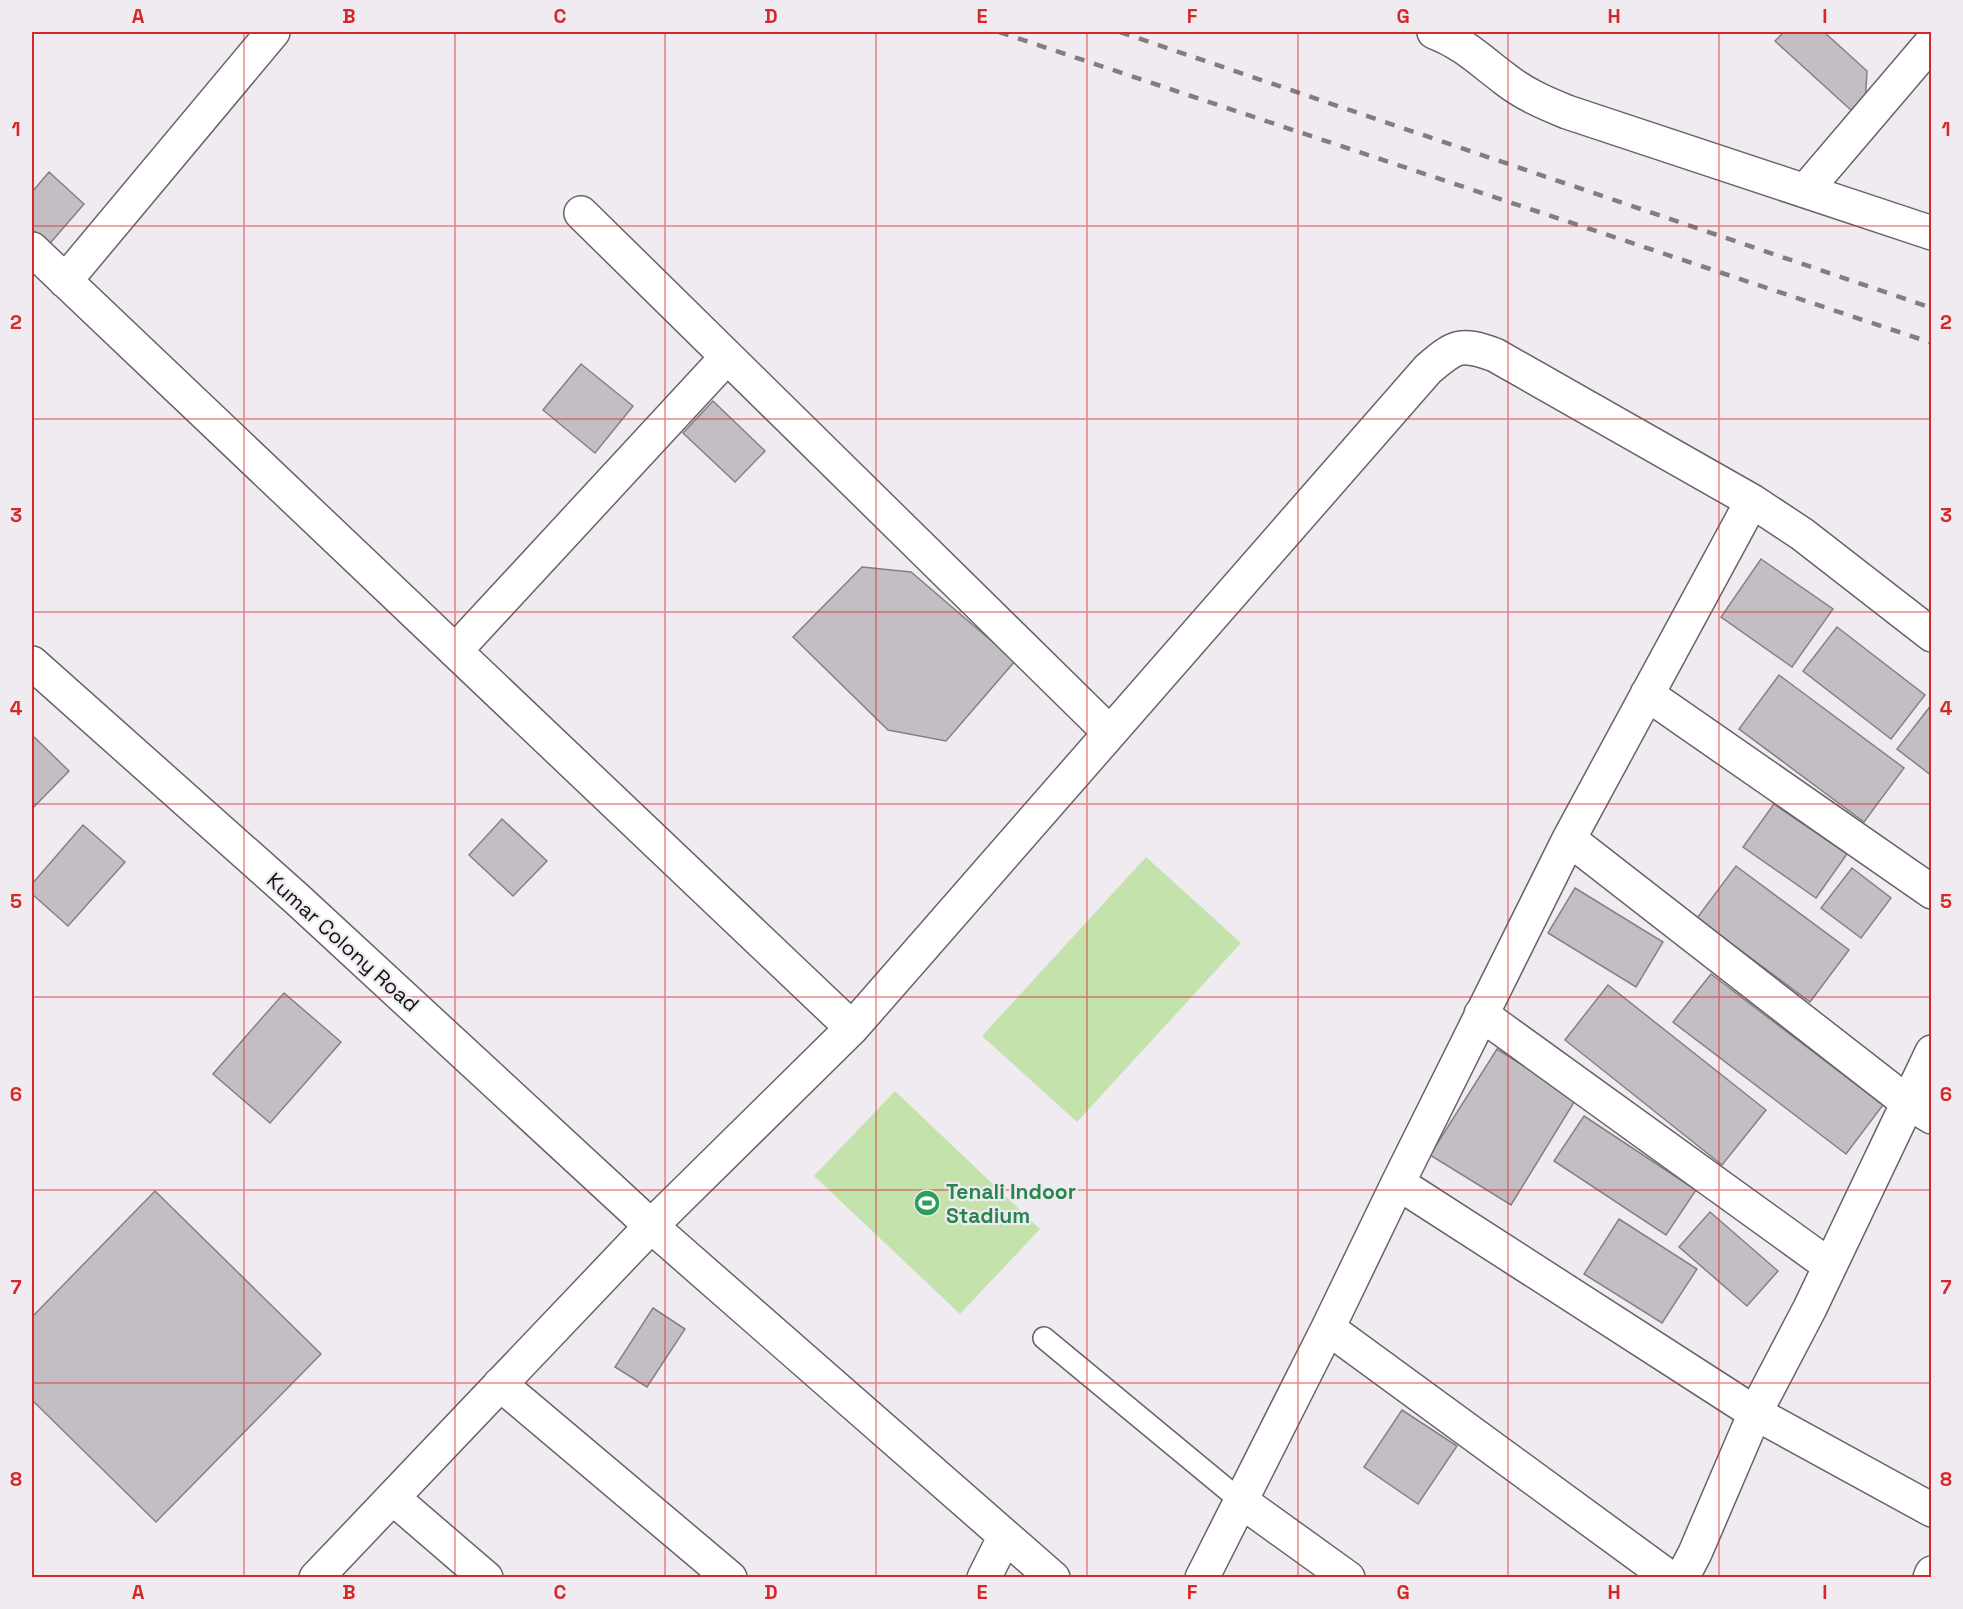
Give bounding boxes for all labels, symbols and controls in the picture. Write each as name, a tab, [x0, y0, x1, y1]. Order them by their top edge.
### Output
text: A	[132, 3, 145, 29]
text: B	[342, 3, 356, 29]
text: C	[554, 3, 567, 29]
text: D	[764, 3, 778, 29]
text: E	[976, 3, 988, 29]
text: F	[1187, 3, 1198, 29]
text: G	[1396, 3, 1410, 29]
text: H	[1607, 3, 1621, 29]
text: I	[1822, 3, 1828, 29]
text: 1	[11, 116, 21, 142]
text: 1	[1941, 116, 1951, 142]
text: 2	[10, 309, 22, 335]
text: 2	[1940, 309, 1952, 335]
text: 3	[10, 502, 22, 528]
text: 3	[1940, 502, 1952, 528]
text: 4	[10, 695, 23, 721]
text: 4	[1940, 695, 1953, 721]
street label: Kumar Colony Road	[261, 866, 425, 1018]
text: 5	[10, 888, 22, 914]
text: 5	[1940, 888, 1952, 914]
text: 6	[10, 1081, 22, 1107]
text: 6	[1940, 1081, 1952, 1107]
place label: Tenali Indoor Stadium	[946, 1178, 1076, 1229]
sports icon: Tenali Indoor Stadium	[912, 1188, 942, 1218]
text: 7	[10, 1274, 22, 1300]
text: 7	[1940, 1274, 1952, 1300]
text: 8	[10, 1466, 22, 1492]
text: 8	[1940, 1466, 1952, 1492]
text: A	[132, 1579, 145, 1605]
text: B	[342, 1579, 356, 1605]
text: C	[554, 1579, 567, 1605]
text: D	[764, 1579, 778, 1605]
text: E	[976, 1579, 988, 1605]
text: F	[1187, 1579, 1198, 1605]
text: G	[1396, 1579, 1410, 1605]
text: H	[1607, 1579, 1621, 1605]
text: I	[1822, 1579, 1828, 1605]

